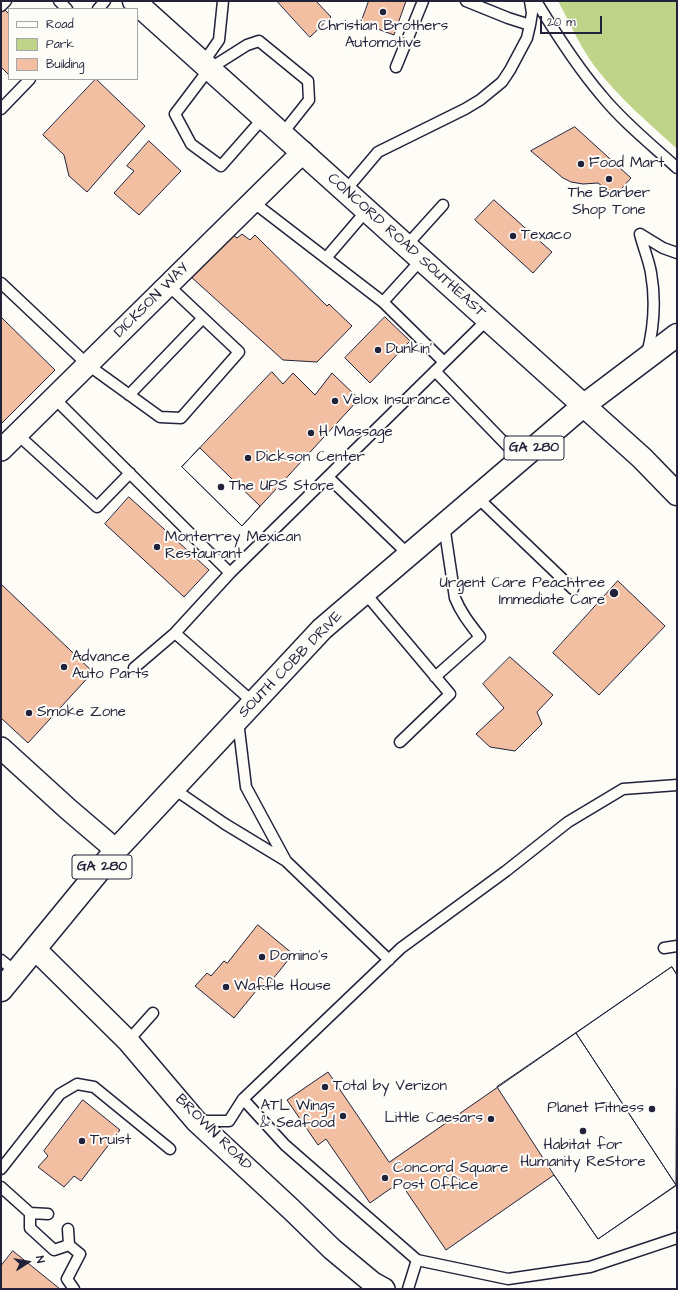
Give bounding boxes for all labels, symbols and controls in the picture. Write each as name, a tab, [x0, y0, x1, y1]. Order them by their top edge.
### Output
marker: Christian Brothers Automotive	[378, 7, 388, 17]
legend	[8, 8, 138, 80]
scale bar	[542, 8, 604, 34]
text: 20 m	[547, 14, 576, 31]
text: Road	[46, 16, 74, 33]
place label: Christian Brothers Automotive	[318, 18, 448, 53]
text: Park	[46, 36, 74, 53]
text: Building	[46, 56, 84, 73]
place label: Food Mart	[589, 155, 664, 173]
marker: Food Mart	[576, 159, 586, 169]
street label: CONCORD ROAD SOUTHEAST	[323, 170, 489, 322]
marker: The Barber Shop Tone	[604, 174, 614, 184]
place label: The Barber Shop Tone	[568, 185, 650, 220]
place label: Texaco	[521, 227, 571, 245]
marker: Texaco	[508, 231, 518, 241]
street label: DICKSON WAY	[111, 260, 193, 342]
place label: Dunkin'	[386, 341, 432, 359]
marker: Dunkin'	[373, 345, 383, 355]
place label: Velox Insurance	[343, 392, 450, 410]
marker: Velox Insurance	[330, 396, 340, 406]
place label: H Massage	[319, 424, 393, 442]
marker: H Massage	[306, 428, 316, 438]
road number: GA 280	[504, 436, 564, 460]
place label: Dickson Center	[256, 449, 365, 467]
marker: Dickson Center	[243, 453, 253, 463]
place label: The UPS Store	[229, 478, 334, 496]
marker: The UPS Store	[216, 482, 226, 492]
place label: Monterrey Mexican Restaurant	[165, 529, 301, 564]
marker: Monterrey Mexican Restaurant	[152, 542, 162, 552]
place label: Urgent Care Peachtree Immediate Care	[439, 575, 605, 610]
marker: Urgent Care Peachtree Immediate Care	[608, 587, 620, 599]
street label: SOUTH COBB DRIVE	[235, 608, 347, 722]
place label: Advance Auto Parts	[72, 649, 149, 684]
marker: Advance Auto Parts	[59, 662, 69, 672]
place label: Smoke Zone	[37, 704, 126, 722]
marker: Smoke Zone	[24, 708, 34, 718]
road number: GA 280	[72, 855, 132, 879]
place label: Domino's	[270, 948, 328, 966]
marker: Domino's	[257, 952, 267, 962]
place label: Waffle House	[234, 978, 331, 996]
marker: Waffle House	[221, 982, 231, 992]
place label: Total by Verizon	[333, 1078, 447, 1096]
marker: Total by Verizon	[320, 1082, 330, 1092]
street label: BROWN ROAD	[171, 1091, 255, 1175]
place label: ATL Wings & Seafood	[260, 1098, 335, 1133]
place label: Planet Fitness	[547, 1100, 644, 1118]
marker: Planet Fitness	[647, 1104, 657, 1114]
place label: Little Caesars	[384, 1110, 483, 1128]
marker: ATL Wings & Seafood	[338, 1111, 348, 1121]
marker: Little Caesars	[486, 1114, 496, 1124]
marker: Habitat for Humanity ReStore	[578, 1126, 588, 1136]
place label: Truist	[90, 1132, 131, 1150]
marker: Truist	[77, 1136, 87, 1146]
place label: Habitat for Humanity ReStore	[520, 1137, 646, 1172]
place label: Concord Square Post Office	[393, 1160, 508, 1195]
marker: Concord Square Post Office	[380, 1173, 390, 1183]
north arrow	[8, 1242, 48, 1282]
text: N	[32, 1254, 48, 1264]

